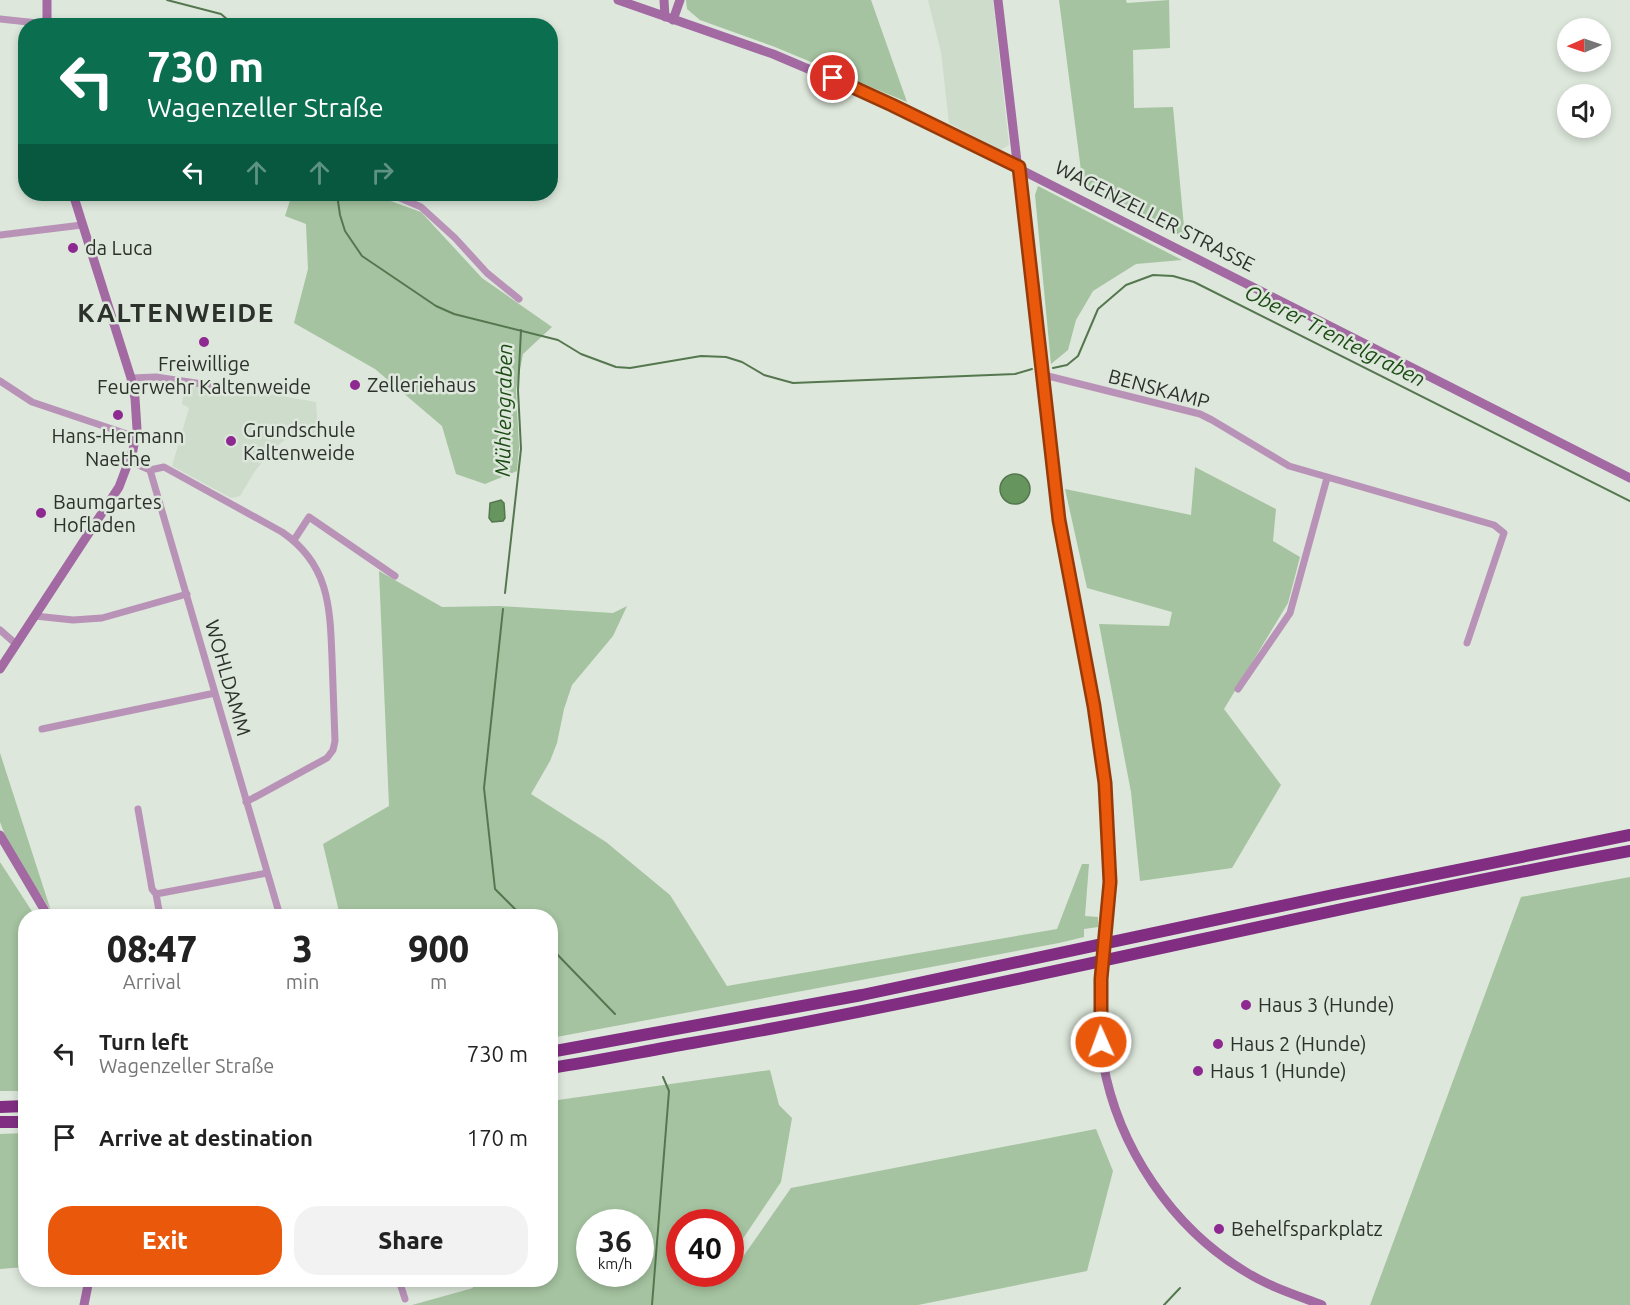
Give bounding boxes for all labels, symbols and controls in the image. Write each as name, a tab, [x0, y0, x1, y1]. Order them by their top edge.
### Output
north arrow	[1557, 18, 1611, 72]
map controls	[1557, 18, 1611, 138]
icon: left	[48, 42, 126, 120]
text: 730 m	[147, 43, 264, 90]
pin	[807, 52, 858, 103]
icon: arrive	[816, 61, 849, 94]
button: sound	[1557, 84, 1611, 138]
text: Wagenzeller Straße	[147, 92, 384, 122]
street label: WAGENZELLER STRASSE	[1052, 155, 1259, 276]
icon: left	[177, 156, 210, 189]
icon: ahead	[240, 156, 273, 189]
icon: ahead	[303, 156, 336, 189]
icon: right	[366, 156, 399, 189]
place label: da Luca	[85, 236, 153, 259]
marker: da Luca	[66, 241, 80, 255]
water label: Oberer Trentelgraben	[1241, 279, 1430, 391]
district label: KALTENWEIDE	[77, 298, 275, 327]
marker: Freiwillige Feuerwehr Kaltenweide	[197, 335, 211, 349]
water label: Mühlengraben	[490, 343, 516, 477]
place label: Freiwillige Feuerwehr Kaltenweide	[97, 352, 311, 398]
street label: BENSKAMP	[1106, 364, 1212, 413]
place label: Zelleriehaus	[367, 373, 476, 396]
marker: Zelleriehaus	[348, 378, 362, 392]
marker: Hans-Hermann Naethe	[111, 408, 125, 422]
place label: Grundschule Kaltenweide	[243, 418, 355, 464]
place label: Hans-Hermann Naethe	[51, 424, 185, 470]
marker: Grundschule Kaltenweide	[224, 434, 238, 448]
place label: Baumgartes Hofladen	[53, 490, 162, 536]
marker: Baumgartes Hofladen	[34, 506, 48, 520]
street label: WOHLDAMM	[201, 617, 256, 739]
text: 08:47	[107, 928, 197, 969]
text: 3	[292, 928, 313, 969]
text: 900	[408, 928, 469, 969]
text: Arrival	[123, 970, 181, 993]
text: min	[286, 970, 319, 993]
text: m	[430, 970, 447, 993]
place label: Haus 3 (Hunde)	[1258, 993, 1395, 1016]
marker: Haus 3 (Hunde)	[1239, 998, 1253, 1012]
position arrow	[1069, 1010, 1133, 1074]
text: Turn left	[99, 1029, 189, 1054]
place label: Haus 2 (Hunde)	[1230, 1032, 1367, 1055]
icon: left	[48, 1037, 81, 1070]
marker: Haus 2 (Hunde)	[1211, 1037, 1225, 1051]
text: 730 m	[467, 1041, 528, 1066]
text: Wagenzeller Straße	[99, 1054, 274, 1077]
place label: Haus 1 (Hunde)	[1210, 1059, 1347, 1082]
marker: Haus 1 (Hunde)	[1191, 1064, 1205, 1078]
icon: arrive	[48, 1121, 81, 1154]
text: Arrive at destination	[99, 1125, 313, 1150]
text: 170 m	[467, 1125, 528, 1150]
button: Exit	[48, 1206, 282, 1275]
button: Share	[294, 1206, 528, 1275]
speed limit sign: 40	[666, 1209, 744, 1287]
place label: Behelfsparkplatz	[1231, 1217, 1383, 1240]
marker: Behelfsparkplatz	[1212, 1222, 1226, 1236]
text: 36	[598, 1224, 632, 1258]
text: km/h	[598, 1255, 632, 1272]

